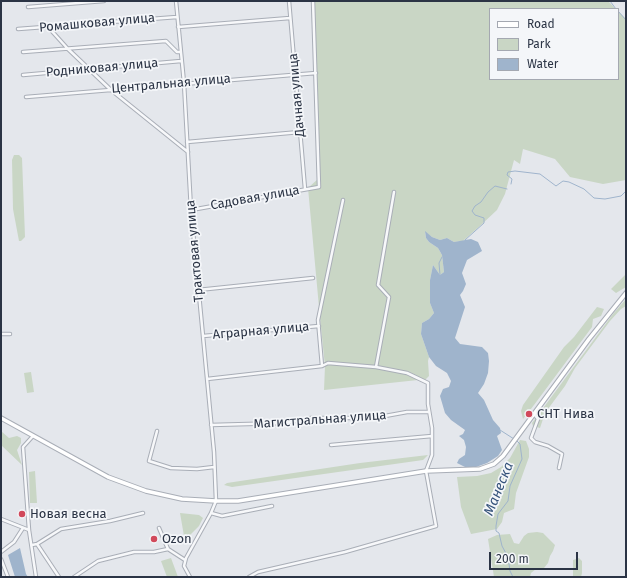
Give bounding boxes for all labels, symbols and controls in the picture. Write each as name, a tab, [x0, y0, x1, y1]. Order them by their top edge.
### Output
legend	[489, 8, 619, 80]
street label: Ромашковая улица	[38, 10, 156, 36]
text: Road	[527, 17, 555, 31]
text: Park	[527, 37, 551, 51]
street label: Дачная улица	[286, 53, 308, 137]
street label: Родниковая улица	[45, 55, 159, 81]
text: Water	[527, 57, 558, 71]
street label: Центральная улица	[111, 71, 231, 97]
street label: Садовая улица	[209, 182, 301, 214]
street label: Трактовая улица	[183, 199, 207, 303]
street label: Аграрная улица	[212, 319, 310, 343]
place label: СНТ Нива	[537, 406, 594, 422]
street label: Магистральная улица	[253, 408, 387, 432]
marker: СНТ Нива	[524, 409, 534, 419]
water label: Манеска	[481, 460, 517, 518]
place label: Новая весна	[30, 506, 107, 522]
marker: Новая весна	[17, 509, 27, 519]
place label: Ozon	[162, 531, 192, 547]
marker: Ozon	[149, 534, 159, 544]
scale bar	[491, 544, 580, 570]
text: 200 m	[496, 552, 529, 566]

